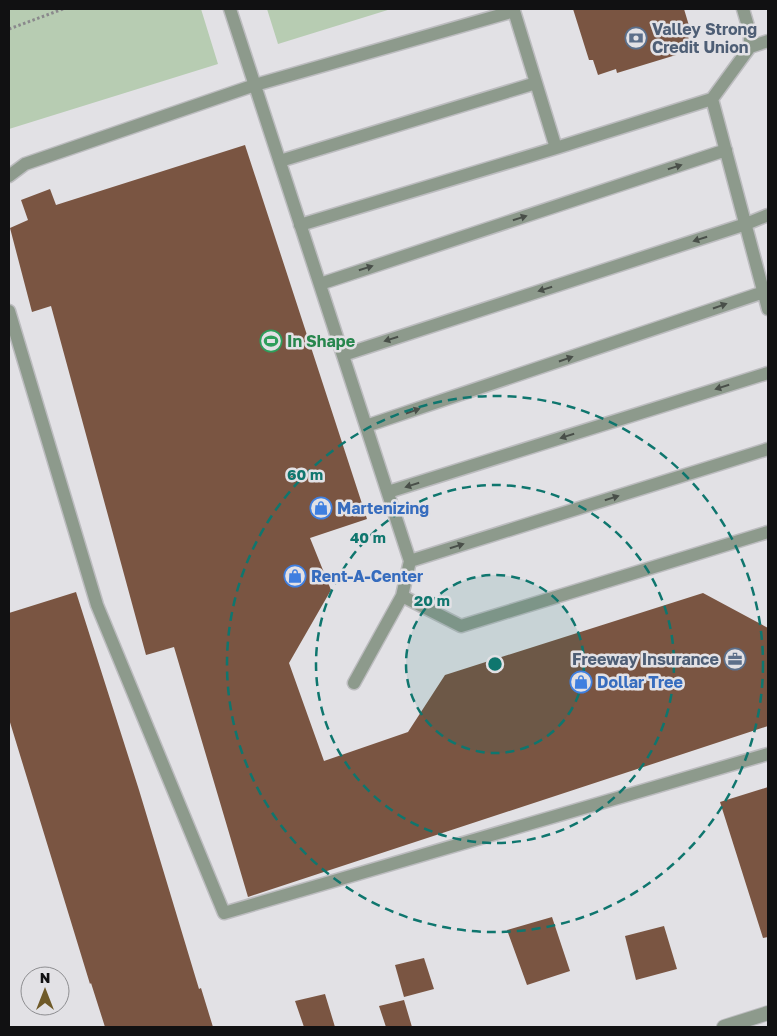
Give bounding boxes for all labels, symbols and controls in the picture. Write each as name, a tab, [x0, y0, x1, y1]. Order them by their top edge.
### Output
place label: Valley Strong Credit Union	[652, 19, 757, 57]
bank icon: Valley Strong Credit Union	[624, 26, 648, 50]
one-way arrow	[667, 162, 682, 170]
one-way arrow	[513, 213, 528, 221]
one-way arrow	[692, 235, 707, 243]
one-way arrow	[359, 264, 374, 272]
one-way arrow	[538, 286, 553, 293]
one-way arrow	[713, 302, 728, 310]
sports icon: In Shape	[259, 329, 283, 353]
place label: In Shape	[287, 331, 355, 351]
one-way arrow	[383, 336, 398, 343]
one-way arrow	[559, 354, 574, 362]
one-way arrow	[714, 384, 729, 392]
one-way arrow	[405, 407, 420, 414]
one-way arrow	[559, 433, 574, 440]
text: 60 m	[287, 465, 323, 483]
one-way arrow	[404, 481, 419, 489]
one-way arrow	[604, 494, 619, 502]
shop icon: Martenizing	[309, 496, 333, 520]
place label: Martenizing	[337, 498, 429, 518]
text: 40 m	[350, 528, 386, 546]
one-way arrow	[449, 542, 464, 550]
shop icon: Rent-A-Center	[283, 564, 307, 588]
place label: Rent-A-Center	[311, 566, 423, 586]
text: 20 m	[414, 591, 450, 609]
office icon: Freeway Insurance	[723, 647, 747, 671]
place label: Freeway Insurance	[572, 649, 719, 669]
centre of rings	[486, 655, 504, 673]
shop icon: Dollar Tree	[569, 670, 593, 694]
place label: Dollar Tree	[597, 672, 683, 692]
north arrow	[20, 966, 70, 1016]
text: N	[40, 969, 50, 986]

